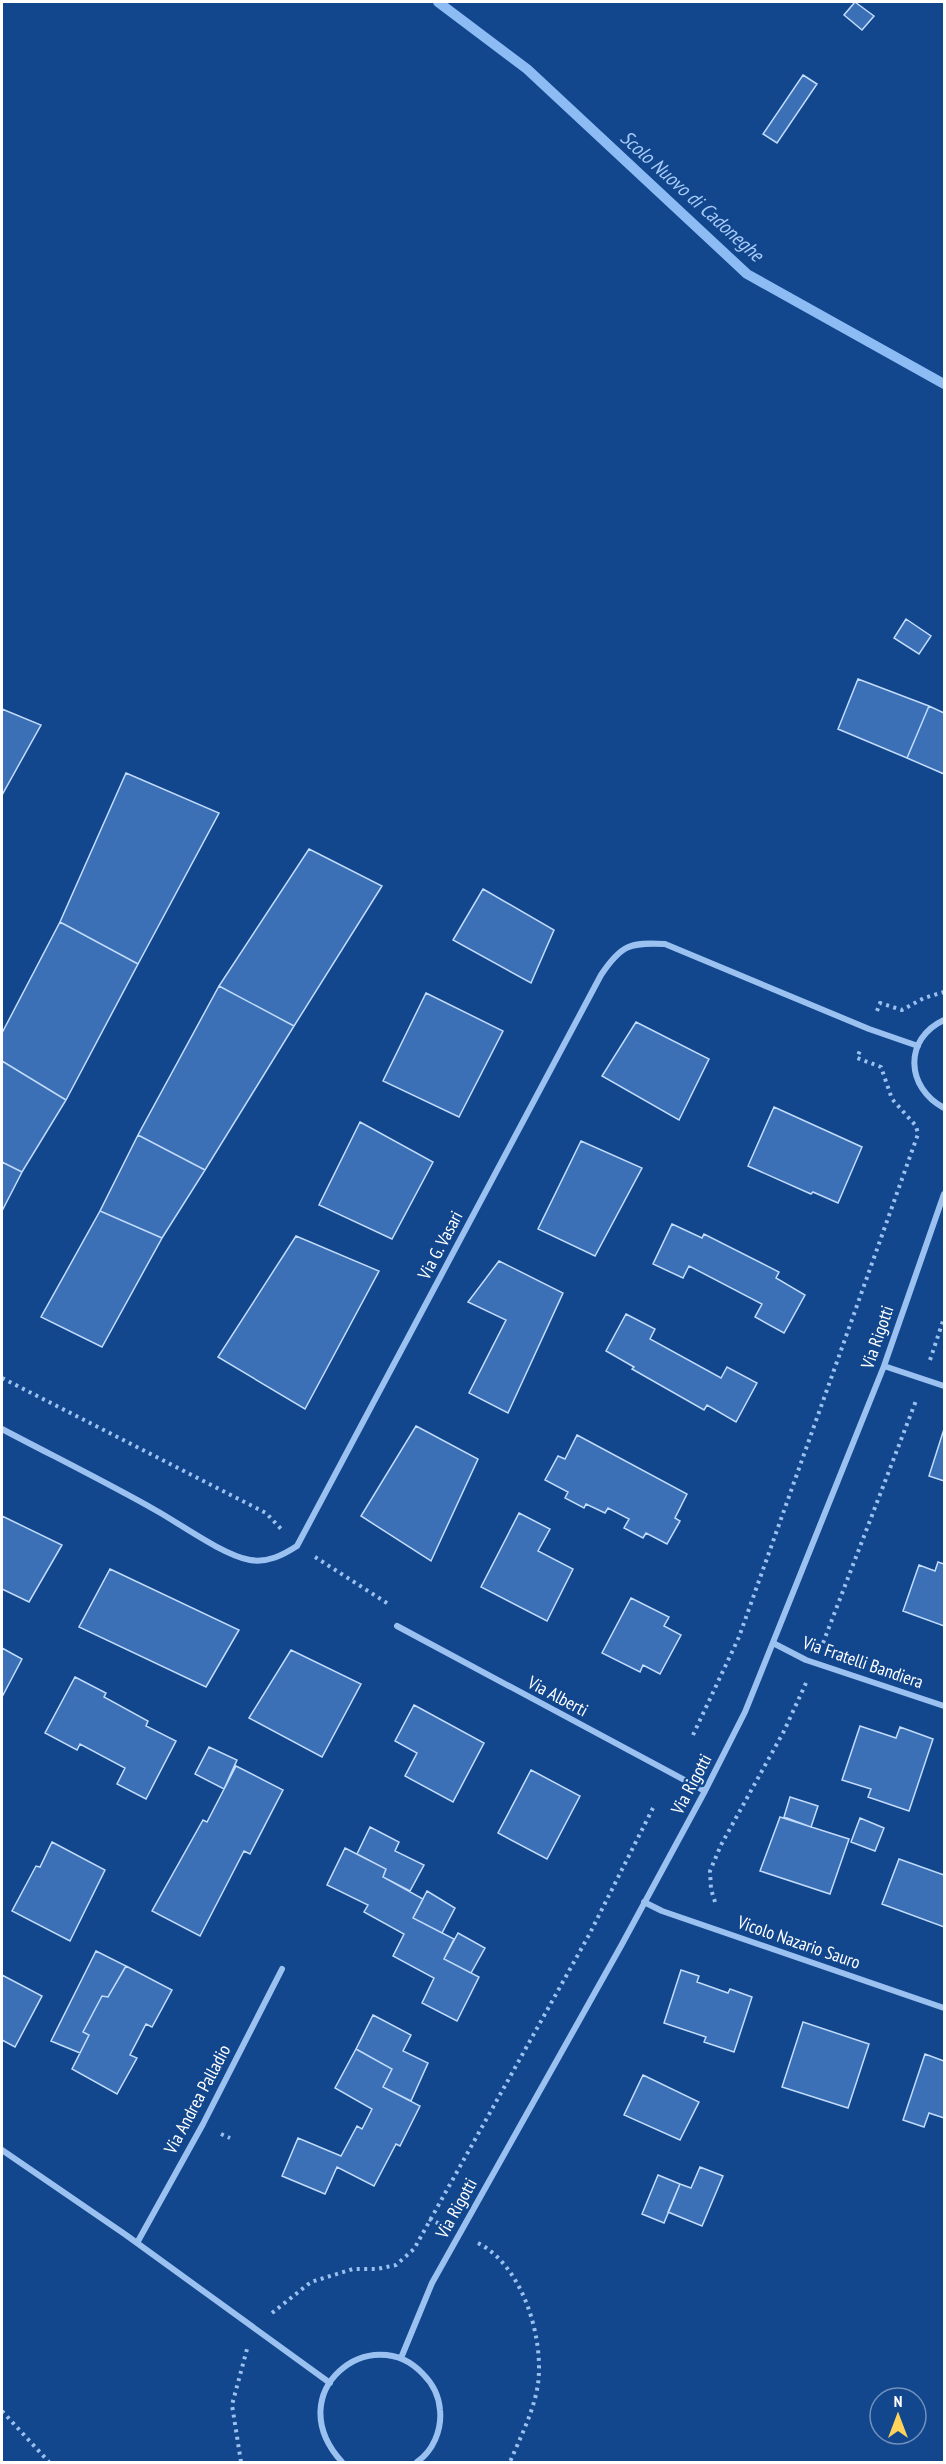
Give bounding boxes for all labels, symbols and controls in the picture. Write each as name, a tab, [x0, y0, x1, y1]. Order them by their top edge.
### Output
water label: Scolo Nuovo di Cadoneghe	[615, 125, 770, 268]
street label: Via G. Vasari	[412, 1207, 468, 1284]
street label: Via Rigotti	[855, 1302, 898, 1373]
street label: Via Fratelli Bandiera	[799, 1630, 926, 1693]
street label: Via Alberti	[523, 1670, 592, 1721]
street label: Via Rigotti	[665, 1750, 716, 1819]
street label: Vicolo Nazario Sauro	[734, 1910, 864, 1974]
street label: Via Andrea Palladio	[158, 2040, 235, 2158]
street label: Via Rigotti	[430, 2174, 482, 2243]
north arrow	[868, 2386, 928, 2446]
text: N	[894, 2391, 902, 2411]

